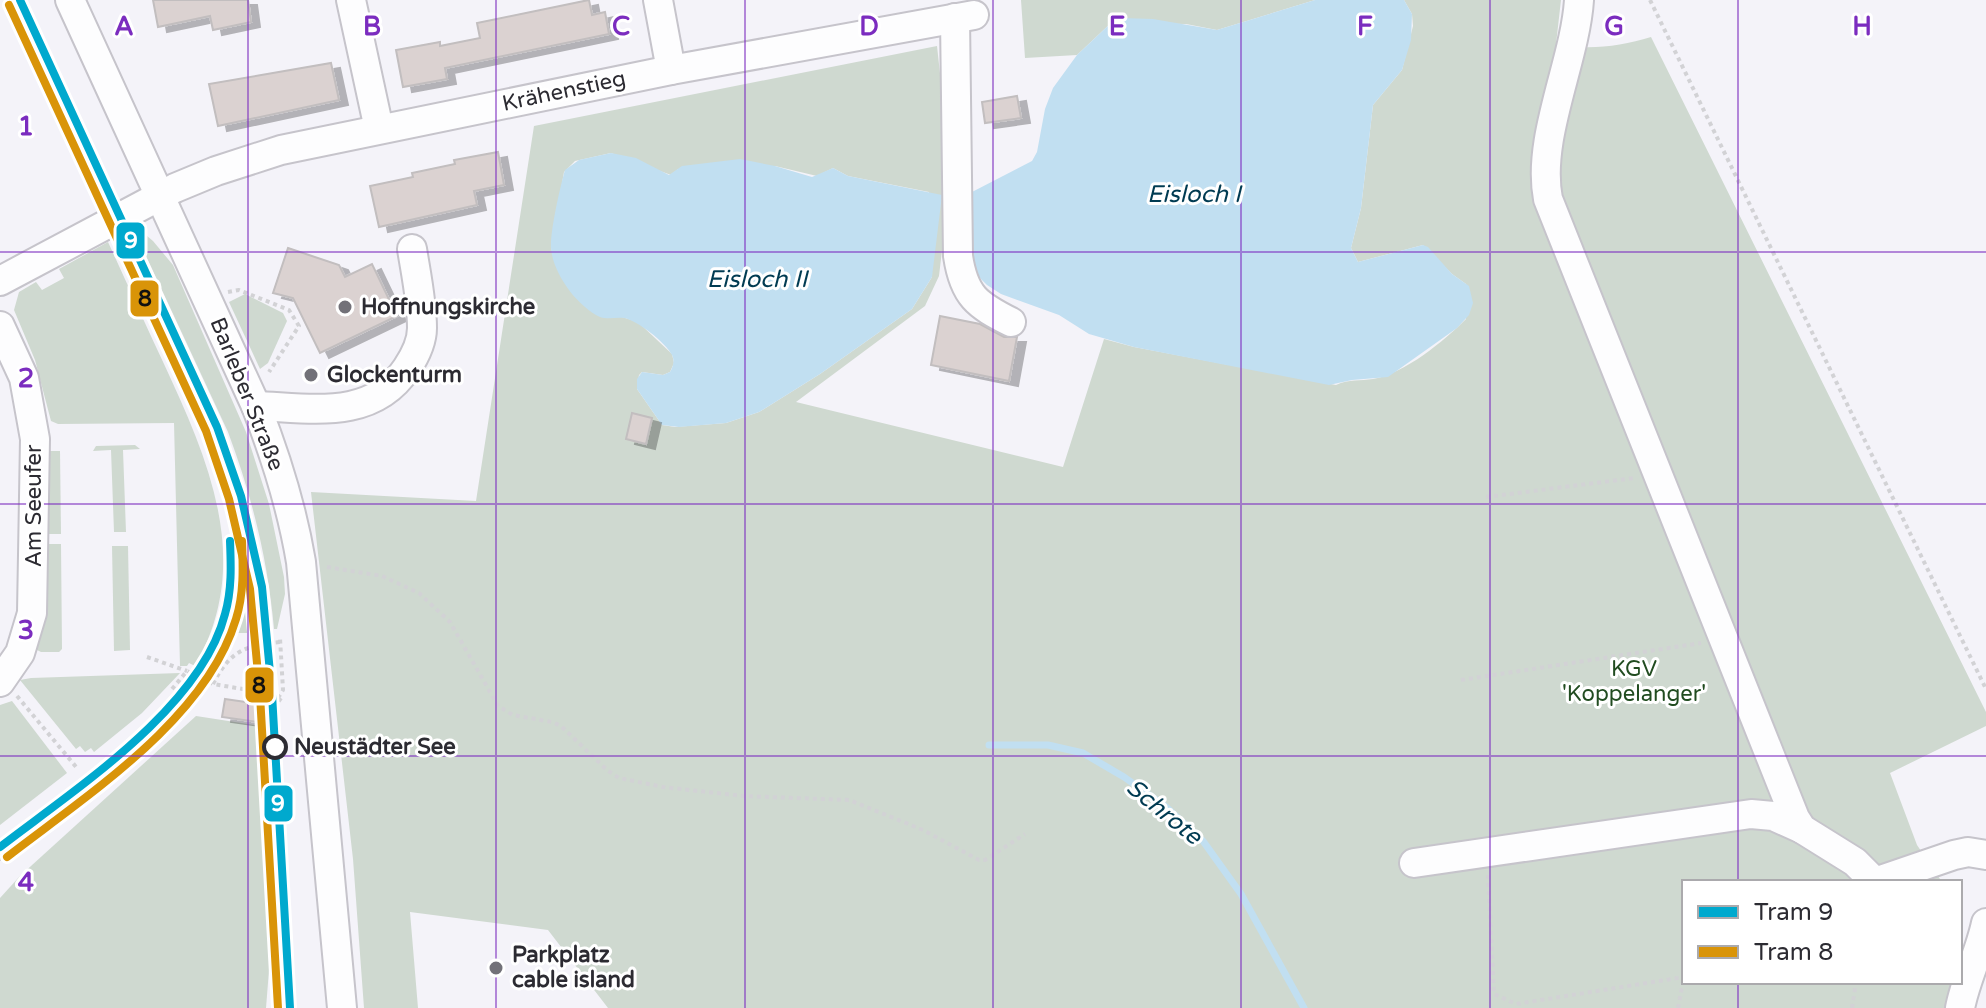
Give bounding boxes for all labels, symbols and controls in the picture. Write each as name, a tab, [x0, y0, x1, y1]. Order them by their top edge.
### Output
text: A	[114, 11, 134, 42]
text: B	[363, 11, 381, 42]
text: C	[612, 11, 630, 42]
text: D	[859, 11, 879, 42]
text: E	[1109, 11, 1125, 42]
text: F	[1357, 11, 1373, 42]
text: G	[1604, 11, 1624, 42]
text: H	[1852, 11, 1872, 42]
street label: Krähenstieg	[500, 65, 628, 117]
text: 1	[18, 111, 34, 142]
water label: Eisloch I	[1147, 180, 1243, 209]
line badge: 9	[115, 221, 146, 260]
text: 9	[124, 228, 138, 254]
water label: Eisloch II	[707, 265, 810, 294]
line badge: 8	[129, 279, 160, 318]
text: 8	[138, 286, 152, 312]
place label: Hoffnungskirche	[361, 294, 535, 320]
marker: Hoffnungskirche	[336, 298, 354, 316]
street label: Barleber Straße	[205, 314, 289, 474]
place label: Glockenturm	[327, 362, 462, 388]
text: 2	[18, 363, 34, 394]
marker: Glockenturm	[302, 366, 320, 384]
street label: Am Seeufer	[21, 444, 47, 567]
text: 3	[18, 615, 34, 646]
park label: KGV 'Koppelanger'	[1562, 656, 1706, 707]
line badge: 8	[244, 666, 275, 704]
text: 8	[252, 673, 266, 699]
place label: Neustädter See	[294, 734, 456, 760]
marker: Neustädter See	[263, 735, 287, 759]
water label: Schrote	[1121, 773, 1208, 852]
line badge: 9	[263, 784, 294, 823]
text: 9	[271, 791, 285, 817]
text: 4	[18, 867, 34, 898]
legend	[1682, 880, 1962, 984]
text: Tram 9	[1754, 898, 1833, 927]
text: Tram 8	[1754, 938, 1833, 967]
place label: Parkplatz cable island	[512, 942, 635, 993]
marker: Parkplatz cable island	[487, 959, 505, 977]

